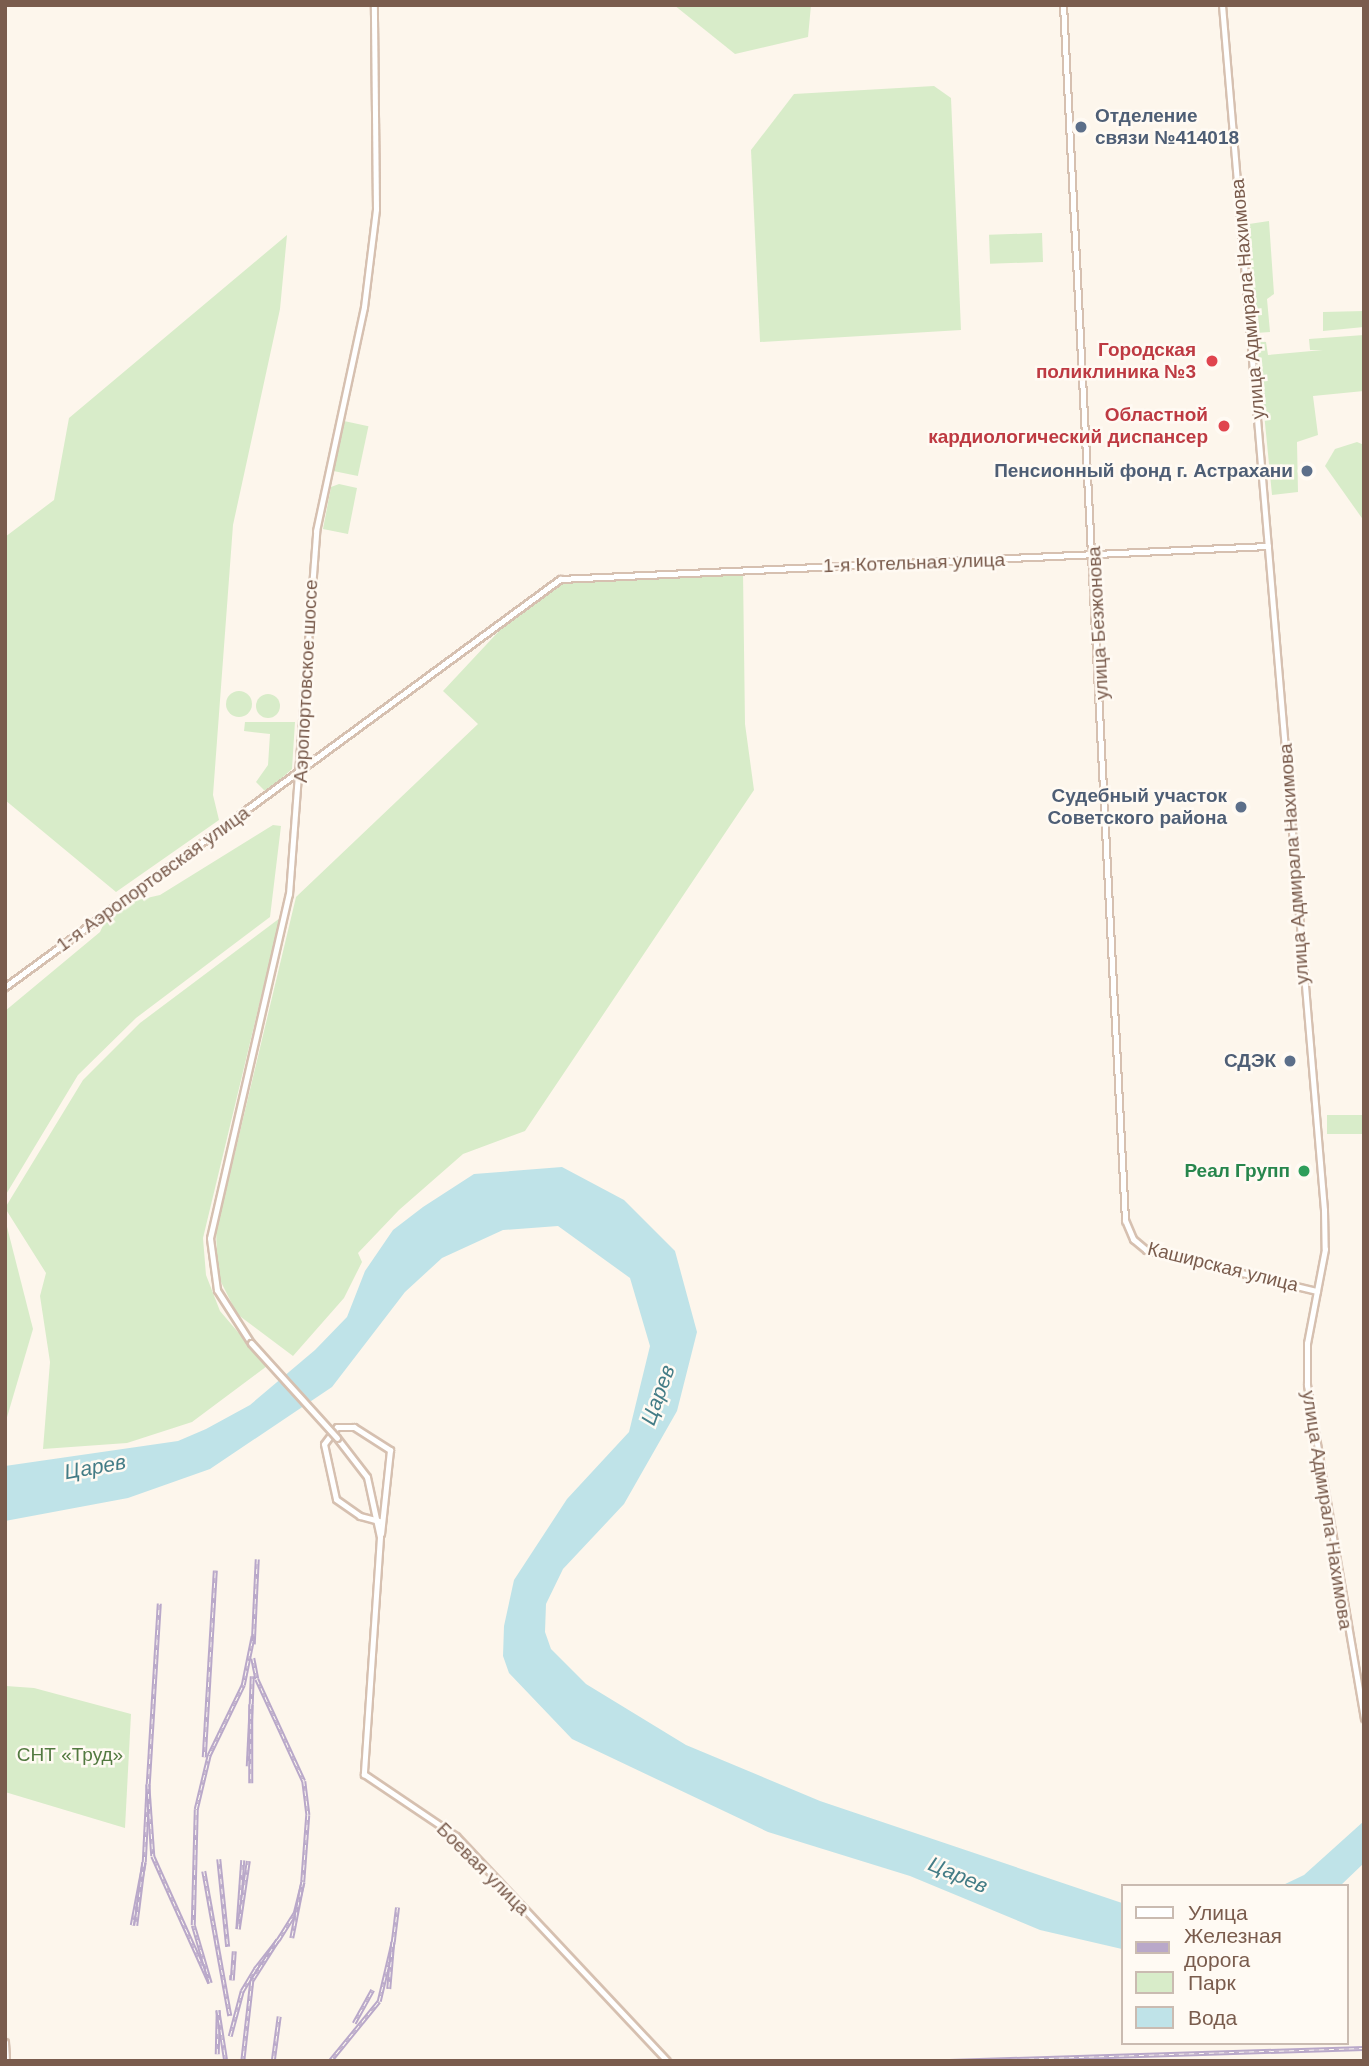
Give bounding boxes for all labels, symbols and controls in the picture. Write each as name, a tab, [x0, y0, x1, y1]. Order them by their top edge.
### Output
place label: Отделение связи №414018	[1095, 105, 1239, 149]
marker: Отделение связи №414018	[1073, 119, 1089, 135]
street label: улица Адмирала Нахимова	[1226, 178, 1270, 420]
place label: Городская поликлиника №3	[1036, 339, 1196, 383]
marker: Городская поликлиника №3	[1202, 351, 1222, 371]
place label: Областной кардиологический диспансер	[928, 404, 1208, 448]
marker: Областной кардиологический диспансер	[1214, 416, 1234, 436]
place label: Пенсионный фонд г. Астрахани	[994, 460, 1293, 482]
marker: Пенсионный фонд г. Астрахани	[1299, 463, 1315, 479]
street label: улица Безжонова	[1083, 546, 1113, 700]
street label: 1-я Котельная улица	[823, 548, 1005, 578]
street label: Аэропортовское шоссе	[289, 579, 323, 783]
street label: улица Адмирала Нахимова	[1274, 743, 1314, 985]
place label: Судебный участок Советского района	[1047, 785, 1227, 829]
marker: Судебный участок Советского района	[1233, 799, 1249, 815]
street label: 1-я Аэропортовская улица	[52, 801, 254, 957]
place label: СДЭК	[1224, 1050, 1276, 1072]
marker: СДЭК	[1282, 1053, 1298, 1069]
place label: Реал Групп	[1184, 1160, 1290, 1182]
marker: Реал Групп	[1296, 1163, 1312, 1179]
street label: Каширская улица	[1145, 1237, 1301, 1297]
water label: Царев	[636, 1362, 680, 1428]
street label: улица Адмирала Нахимова	[1297, 1389, 1357, 1631]
water label: Царев	[62, 1449, 128, 1485]
park label: СНТ «Труд»	[17, 1744, 123, 1766]
street label: Боевая улица	[432, 1818, 534, 1920]
water label: Царев	[925, 1851, 991, 1899]
legend	[1120, 1884, 1348, 2045]
text: Улица	[1188, 1901, 1248, 1924]
text: Железная дорога	[1184, 1924, 1282, 1971]
text: Парк	[1188, 1971, 1236, 1994]
text: Вода	[1188, 2006, 1237, 2029]

